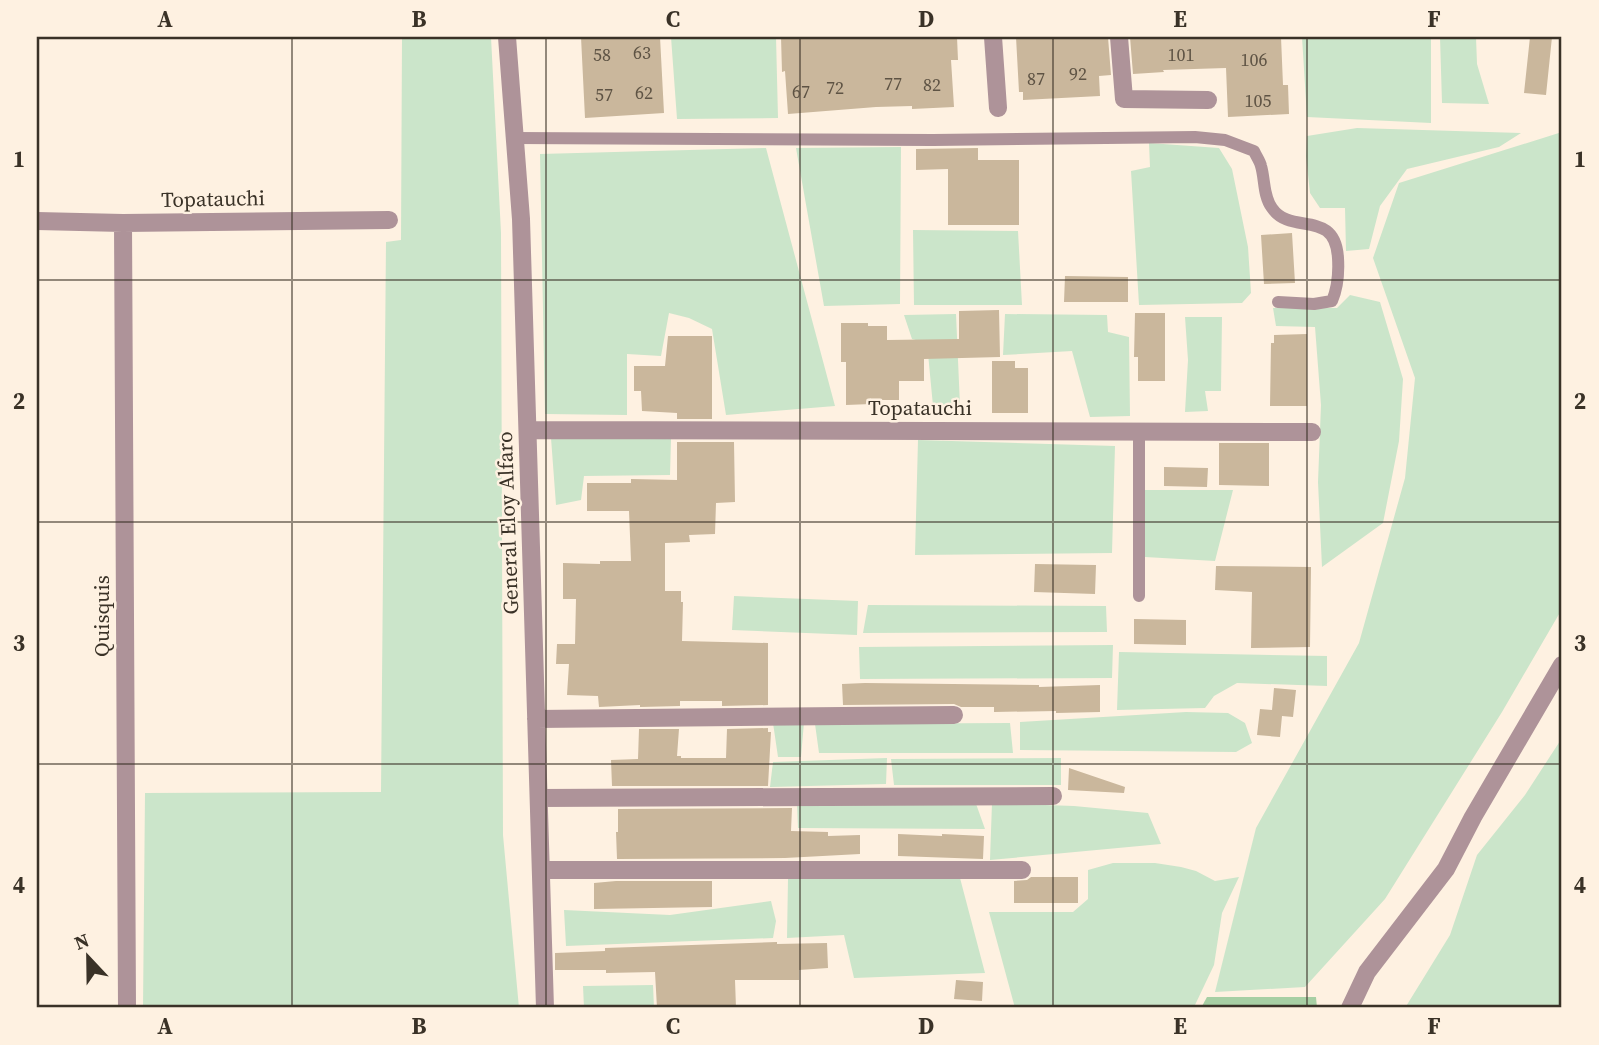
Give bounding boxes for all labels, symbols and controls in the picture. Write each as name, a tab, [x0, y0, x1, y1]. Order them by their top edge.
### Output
text: A	[157, 3, 173, 35]
text: B	[412, 3, 427, 35]
text: C	[666, 3, 680, 35]
text: D	[918, 3, 934, 35]
text: E	[1173, 3, 1187, 35]
text: F	[1427, 3, 1441, 35]
house number: 63	[633, 40, 651, 65]
house number: 58	[593, 42, 611, 67]
house number: 101	[1168, 42, 1195, 67]
house number: 106	[1241, 47, 1268, 72]
house number: 92	[1069, 61, 1087, 86]
house number: 87	[1027, 66, 1045, 91]
house number: 77	[884, 71, 902, 96]
house number: 82	[923, 72, 941, 97]
house number: 72	[826, 75, 844, 100]
house number: 67	[792, 79, 810, 104]
house number: 62	[635, 80, 653, 105]
house number: 57	[595, 82, 613, 107]
house number: 105	[1245, 88, 1272, 113]
text: 1	[13, 143, 25, 175]
text: 1	[1574, 143, 1586, 175]
street label: Topatauchi	[161, 183, 265, 214]
text: 2	[13, 385, 25, 417]
text: 2	[1574, 385, 1586, 417]
street label: Topatauchi	[868, 393, 972, 422]
street label: General Eloy Alfaro	[490, 431, 525, 615]
street label: Quisquis	[87, 575, 116, 657]
text: 3	[13, 627, 25, 659]
text: 3	[1574, 627, 1586, 659]
text: 4	[13, 869, 25, 901]
text: 4	[1574, 869, 1586, 901]
north arrow	[52, 922, 122, 992]
text: N	[70, 927, 93, 956]
text: A	[157, 1010, 173, 1042]
text: B	[412, 1010, 427, 1042]
text: C	[666, 1010, 680, 1042]
text: D	[918, 1010, 934, 1042]
text: E	[1173, 1010, 1187, 1042]
text: F	[1427, 1010, 1441, 1042]

